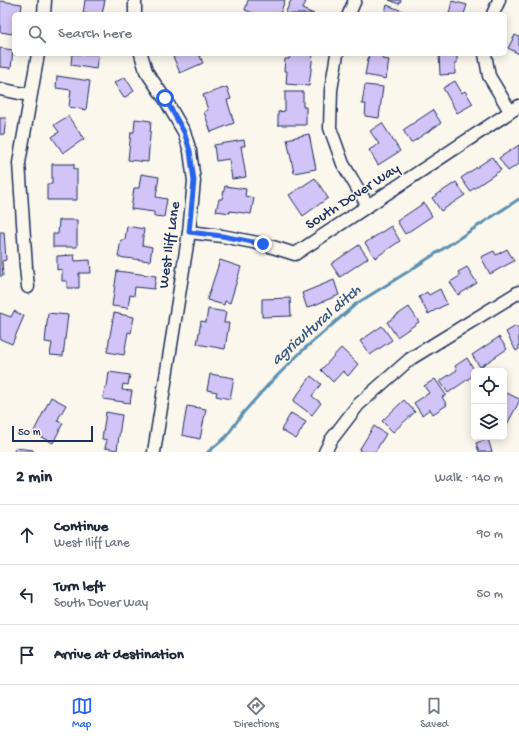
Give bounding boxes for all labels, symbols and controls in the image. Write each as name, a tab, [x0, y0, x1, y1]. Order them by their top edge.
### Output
search box	[12, 12, 507, 56]
icon: search	[26, 23, 48, 45]
text: Search here	[58, 25, 132, 43]
route start	[156, 89, 174, 107]
street label: South Dover Way	[302, 160, 404, 234]
street label: West Iliff Lane	[155, 200, 185, 289]
route end	[254, 235, 272, 253]
water label: agricultural ditch	[268, 282, 366, 370]
map controls	[471, 368, 507, 440]
button: locate	[471, 368, 507, 404]
button: layers	[471, 404, 507, 440]
scale bar	[12, 424, 93, 443]
text: 50 m	[18, 427, 40, 439]
text: 2 min	[16, 468, 52, 488]
text: Walk · 140 m	[435, 471, 503, 486]
text: Continue	[54, 518, 108, 536]
icon: ahead	[16, 524, 38, 546]
text: 90 m	[477, 527, 503, 542]
text: West Iliff Lane	[54, 536, 130, 551]
text: Turn left	[54, 578, 105, 596]
icon: left	[16, 584, 38, 606]
text: 50 m	[476, 587, 503, 602]
text: South Dover Way	[54, 596, 148, 611]
icon: arrive	[16, 644, 38, 666]
text: Arrive at destination	[54, 646, 184, 664]
tab: Map	[71, 695, 93, 731]
tab: Directions	[234, 695, 279, 731]
tab: Saved	[420, 695, 448, 731]

